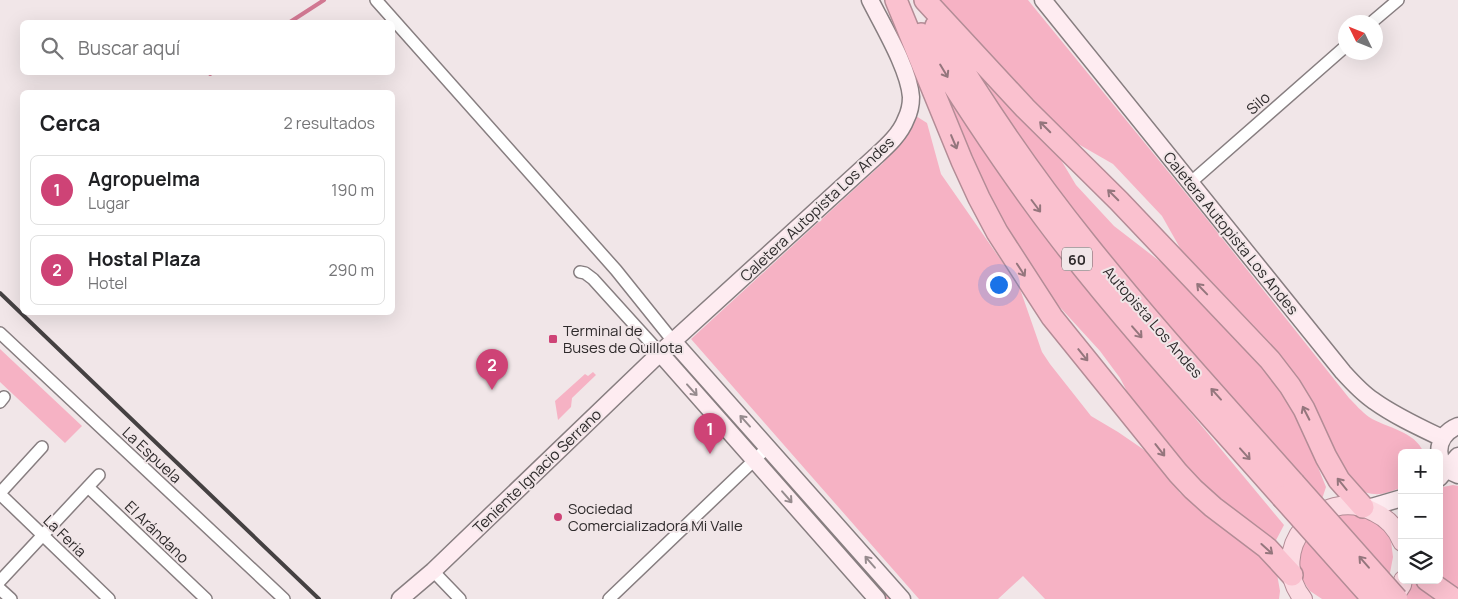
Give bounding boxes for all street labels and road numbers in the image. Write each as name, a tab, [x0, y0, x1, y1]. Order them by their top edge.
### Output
street label: Silo	[1242, 87, 1274, 119]
street label: Caletera Autopista Los Andes	[735, 132, 899, 286]
street label: Caletera Autopista Los Andes	[1159, 147, 1303, 319]
road number: 60	[1062, 248, 1092, 270]
street label: Autopista Los Andes	[1099, 262, 1208, 382]
street label: Teniente Ignacio Serrano	[468, 404, 606, 538]
street label: La Espuela	[118, 422, 186, 488]
street label: El Arándano	[120, 496, 194, 568]
street label: La Feria	[39, 510, 91, 562]

